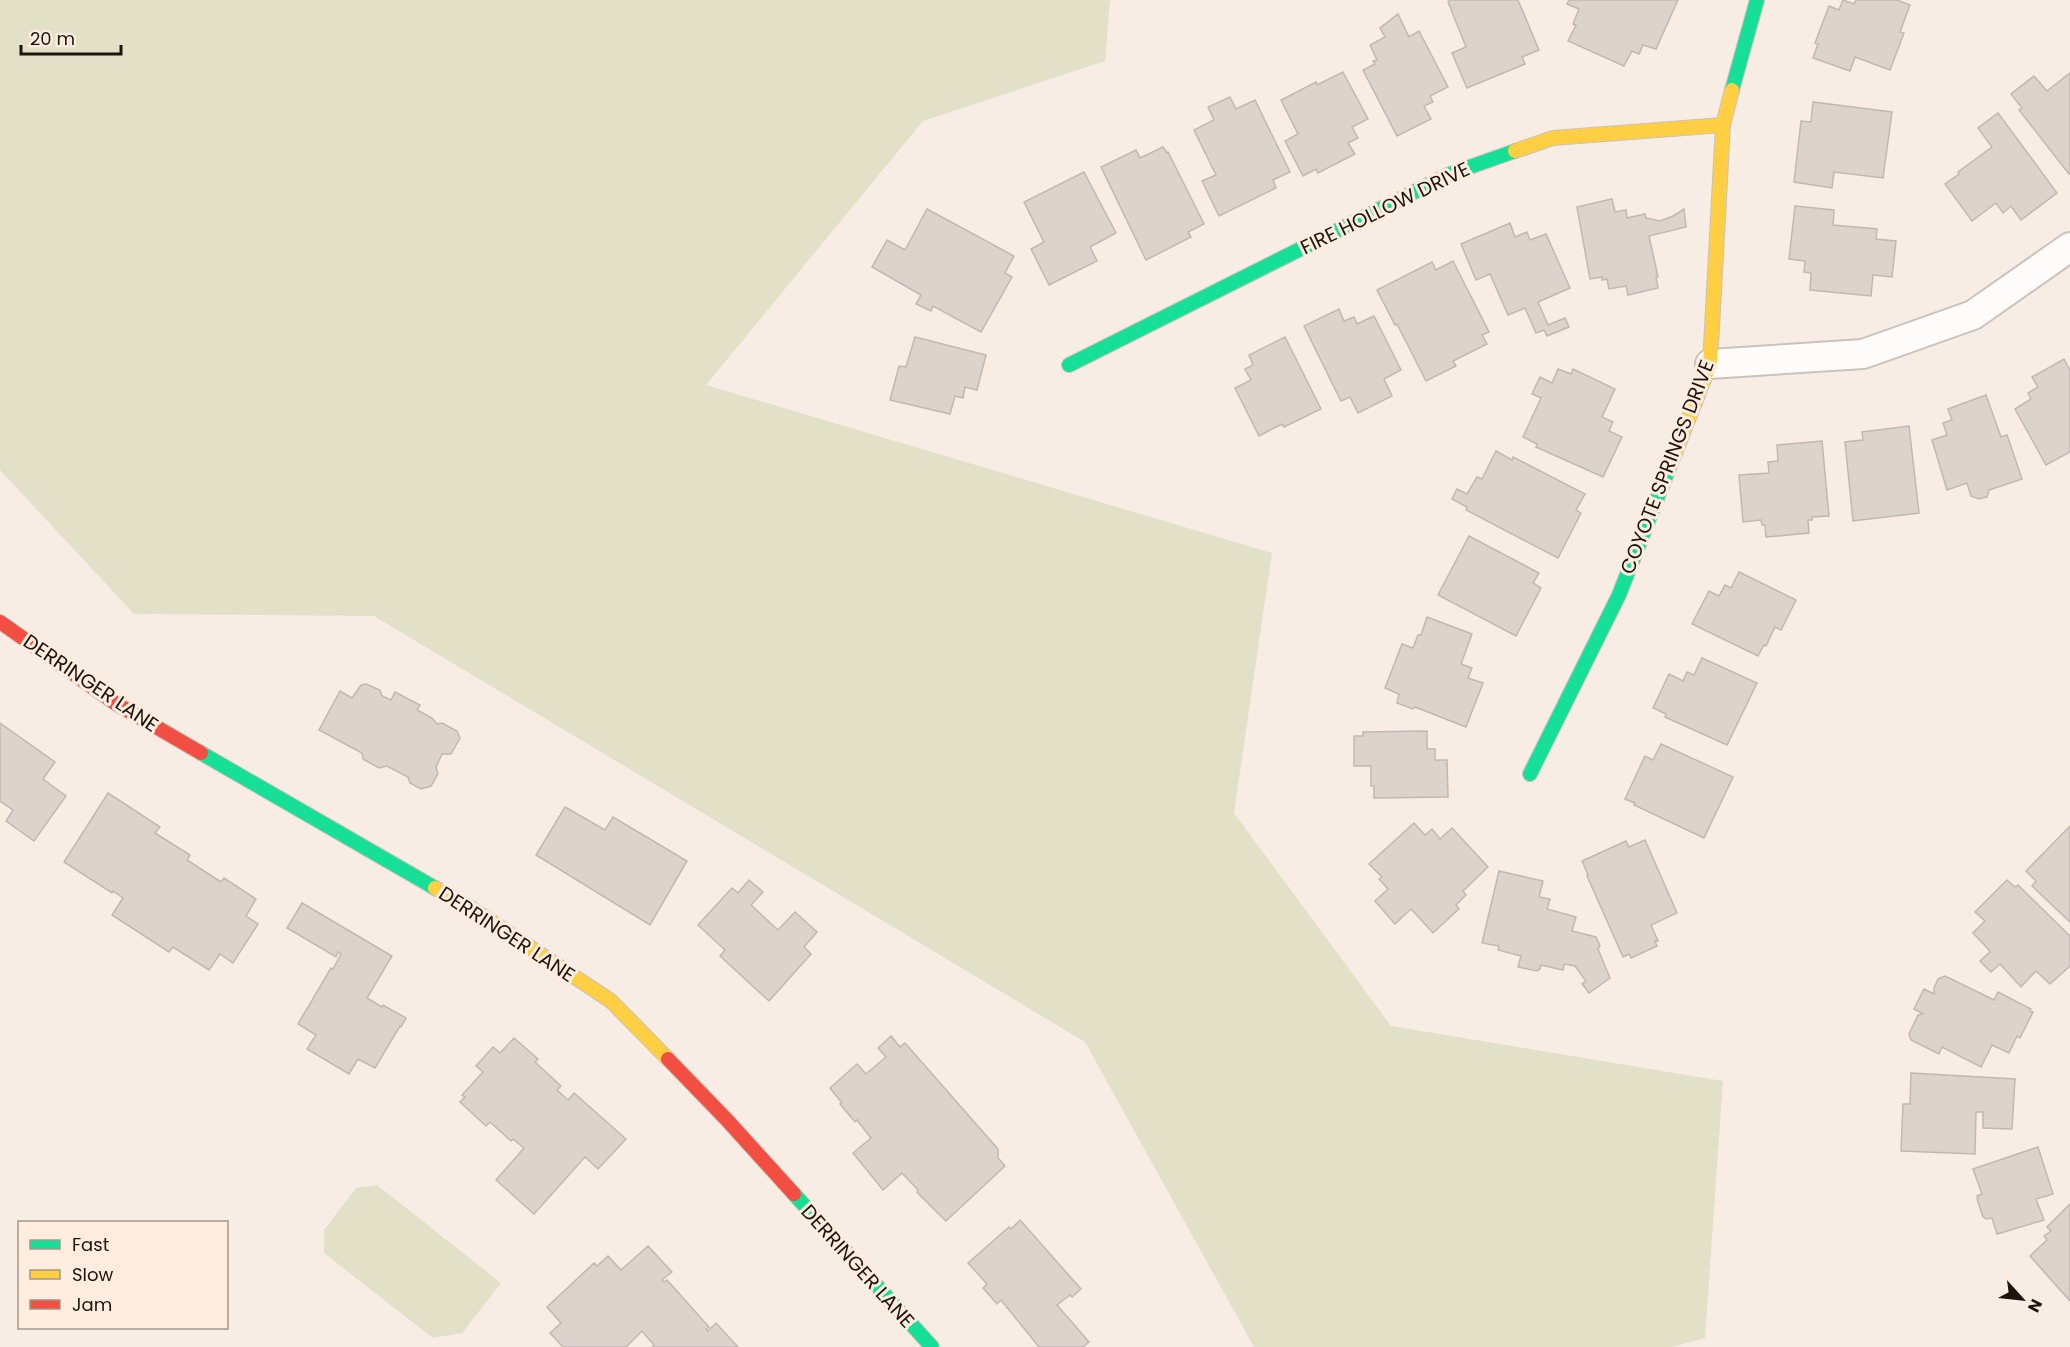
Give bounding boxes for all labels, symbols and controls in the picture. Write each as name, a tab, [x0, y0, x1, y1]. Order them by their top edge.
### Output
scale bar	[21, 18, 122, 56]
text: 20 m	[30, 26, 75, 51]
street label: FIRE HOLLOW DRIVE	[1296, 155, 1474, 261]
street label: COYOTE SPRINGS DRIVE	[1613, 356, 1721, 578]
street label: DERRINGER LANE	[18, 627, 164, 739]
street label: DERRINGER LANE	[433, 879, 581, 989]
street label: DERRINGER LANE	[795, 1198, 921, 1334]
legend	[18, 1221, 228, 1329]
text: Fast	[72, 1232, 109, 1257]
text: Slow	[72, 1262, 114, 1287]
north arrow	[1992, 1269, 2052, 1329]
text: Jam	[72, 1292, 112, 1317]
text: N	[2022, 1295, 2048, 1316]

